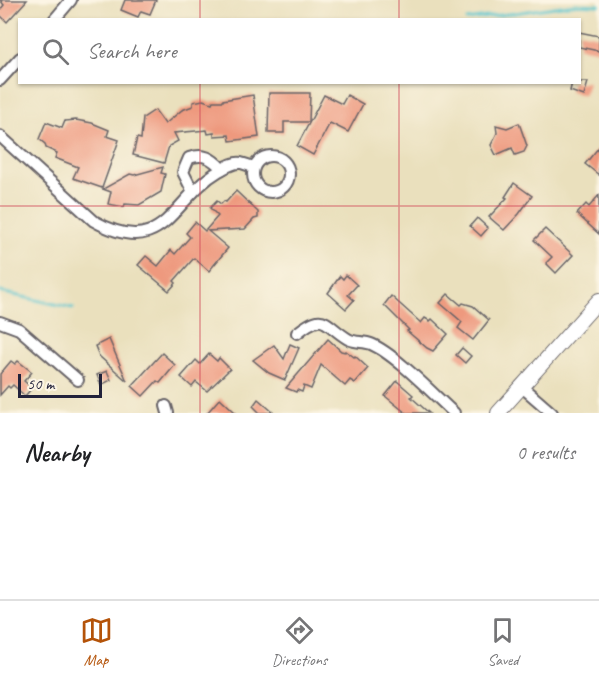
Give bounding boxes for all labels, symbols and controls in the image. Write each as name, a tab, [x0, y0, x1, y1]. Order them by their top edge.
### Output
search box	[18, 18, 581, 84]
icon: search	[39, 35, 72, 68]
text: Search here	[87, 37, 177, 65]
scale bar	[18, 371, 102, 398]
text: 50 m	[27, 374, 54, 394]
text: Nearby	[24, 436, 89, 469]
text: 0 results	[516, 440, 575, 465]
tab: Map	[80, 614, 113, 670]
tab: Directions	[272, 614, 327, 670]
tab: Saved	[486, 614, 519, 670]

